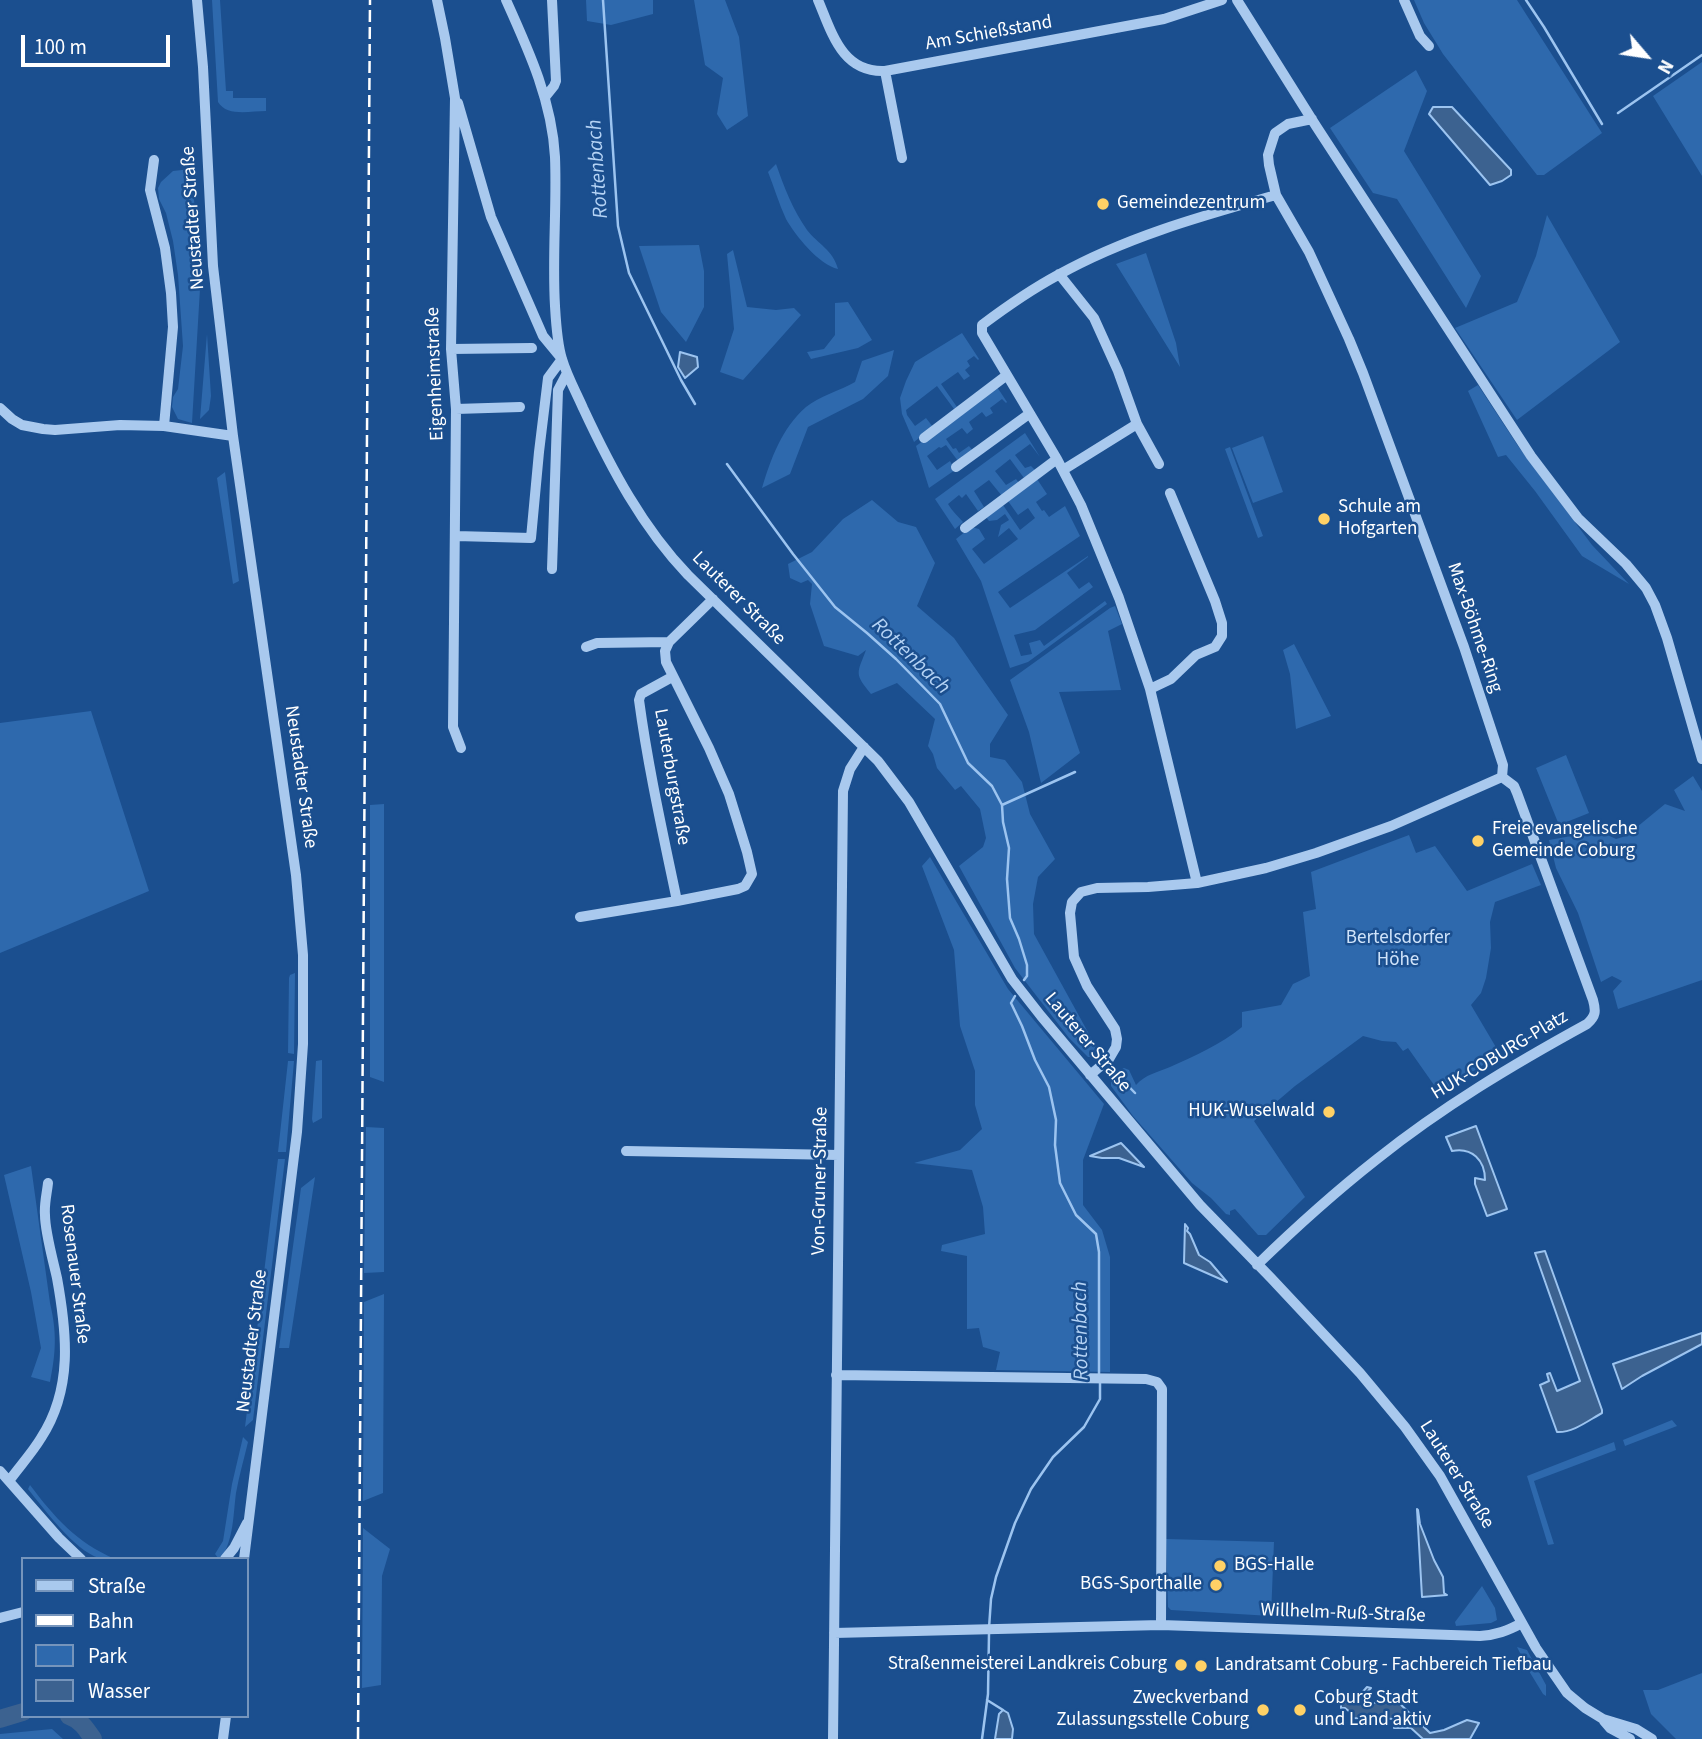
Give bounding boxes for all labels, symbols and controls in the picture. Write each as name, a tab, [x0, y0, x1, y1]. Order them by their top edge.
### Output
street label: Am Schießstand	[924, 12, 1054, 56]
scale bar	[24, 21, 173, 65]
north arrow	[1611, 21, 1681, 91]
text: 100 m	[34, 32, 87, 62]
text: N	[1650, 54, 1680, 78]
water label: Rottenbach	[583, 119, 615, 219]
street label: Neustadter Straße	[178, 145, 210, 291]
place label: Gemeindezentrum	[1117, 193, 1265, 215]
marker: Gemeindezentrum	[1095, 196, 1111, 212]
street label: Eigenheimstraße	[422, 307, 450, 441]
place label: Schule am Hofgarten	[1338, 497, 1421, 541]
marker: Schule am Hofgarten	[1316, 511, 1332, 527]
street label: Lauterer Straße	[686, 547, 790, 651]
street label: Max-Böhme-Ring	[1441, 560, 1507, 696]
water label: Rottenbach	[866, 613, 954, 701]
street label: Neustadter Straße	[279, 704, 321, 850]
street label: Lauterburgstraße	[648, 707, 694, 847]
place label: Freie evangelische Gemeinde Coburg	[1492, 819, 1637, 863]
marker: Freie evangelische Gemeinde Coburg	[1470, 833, 1486, 849]
park label: Bertelsdorfer Höhe	[1346, 928, 1450, 972]
street label: Lauterer Straße	[1039, 989, 1135, 1097]
street label: HUK-COBURG-Platz	[1428, 1006, 1572, 1106]
place label: HUK-Wuselwald	[1188, 1101, 1315, 1123]
marker: HUK-Wuselwald	[1321, 1104, 1337, 1120]
street label: Von-Gruner-Straße	[808, 1107, 834, 1255]
street label: Rosenauer Straße	[54, 1203, 94, 1345]
street label: Neustadter Straße	[233, 1268, 273, 1414]
water label: Rottenbach	[1069, 1281, 1095, 1381]
street label: Lauterer Straße	[1414, 1417, 1498, 1533]
place label: BGS-Halle	[1234, 1555, 1314, 1577]
legend	[21, 1557, 248, 1718]
marker: BGS-Halle	[1212, 1558, 1228, 1574]
text: Straße	[88, 1571, 146, 1601]
place label: BGS-Sporthalle	[1080, 1574, 1202, 1596]
marker: BGS-Sporthalle	[1208, 1577, 1224, 1593]
street label: Willhelm-Ruß-Straße	[1260, 1600, 1426, 1628]
text: Bahn	[88, 1606, 134, 1636]
text: Park	[88, 1641, 127, 1671]
place label: Straßenmeisterei Landkreis Coburg	[888, 1654, 1167, 1676]
place label: Landratsamt Coburg - Fachbereich Tiefbau	[1215, 1655, 1552, 1677]
marker: Straßenmeisterei Landkreis Coburg	[1173, 1657, 1189, 1673]
marker: Landratsamt Coburg - Fachbereich Tiefbau	[1193, 1658, 1209, 1674]
text: Wasser	[88, 1676, 150, 1706]
place label: Zweckverband Zulassungsstelle Coburg	[1056, 1688, 1249, 1732]
place label: Coburg Stadt und Land aktiv	[1314, 1688, 1431, 1732]
marker: Zweckverband Zulassungsstelle Coburg	[1255, 1702, 1271, 1718]
marker: Coburg Stadt und Land aktiv	[1292, 1702, 1308, 1718]

